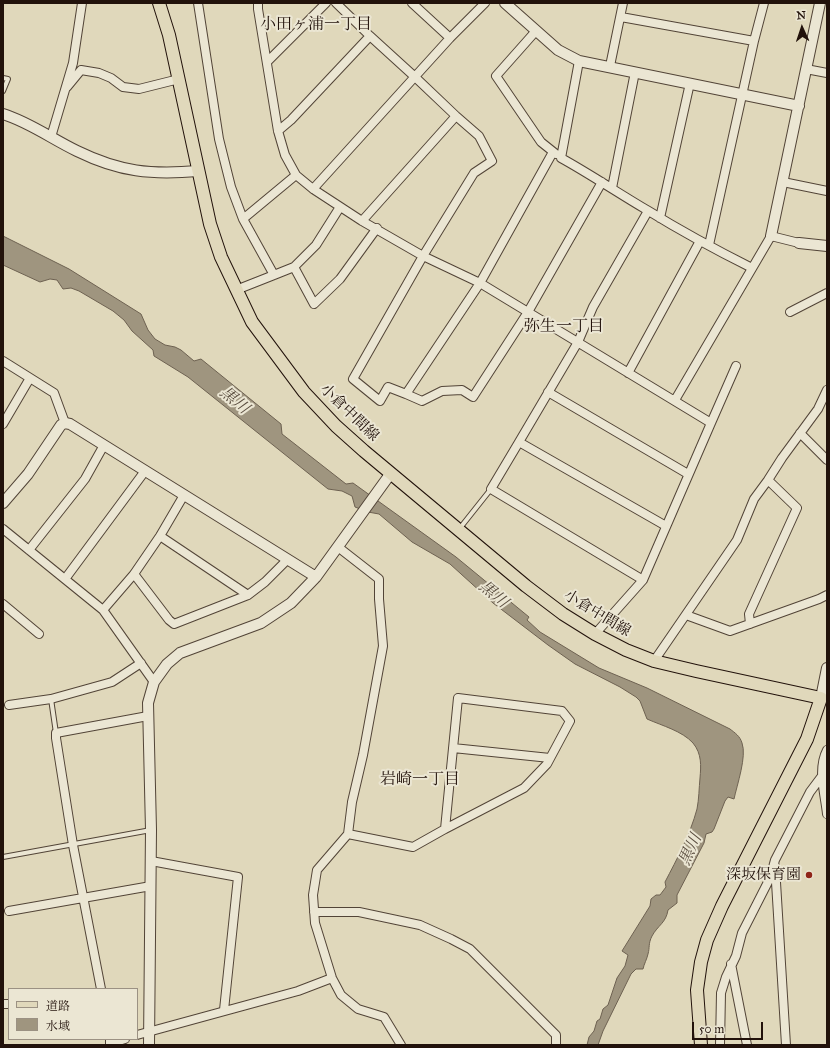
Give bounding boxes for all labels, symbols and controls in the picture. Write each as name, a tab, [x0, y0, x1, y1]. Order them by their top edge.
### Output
north arrow	[782, 8, 822, 48]
text: N	[796, 9, 806, 22]
district label: 小田ヶ浦一丁目	[260, 15, 372, 35]
district label: 弥生一丁目	[524, 317, 604, 337]
street label: 小倉中間線	[316, 380, 382, 446]
water label: 黒川	[216, 383, 252, 419]
water label: 黒川	[475, 577, 511, 613]
street label: 小倉中間線	[560, 587, 634, 641]
district label: 岩崎一丁目	[380, 770, 460, 790]
water label: 黒川	[676, 831, 706, 869]
place label: 深坂保育園	[726, 866, 801, 884]
marker: 深坂保育園	[804, 870, 814, 880]
legend	[8, 988, 138, 1040]
text: 道路	[46, 999, 70, 1013]
scale bar	[694, 1014, 765, 1040]
text: 水域	[46, 1019, 70, 1033]
text: 50 m	[699, 1022, 724, 1036]

